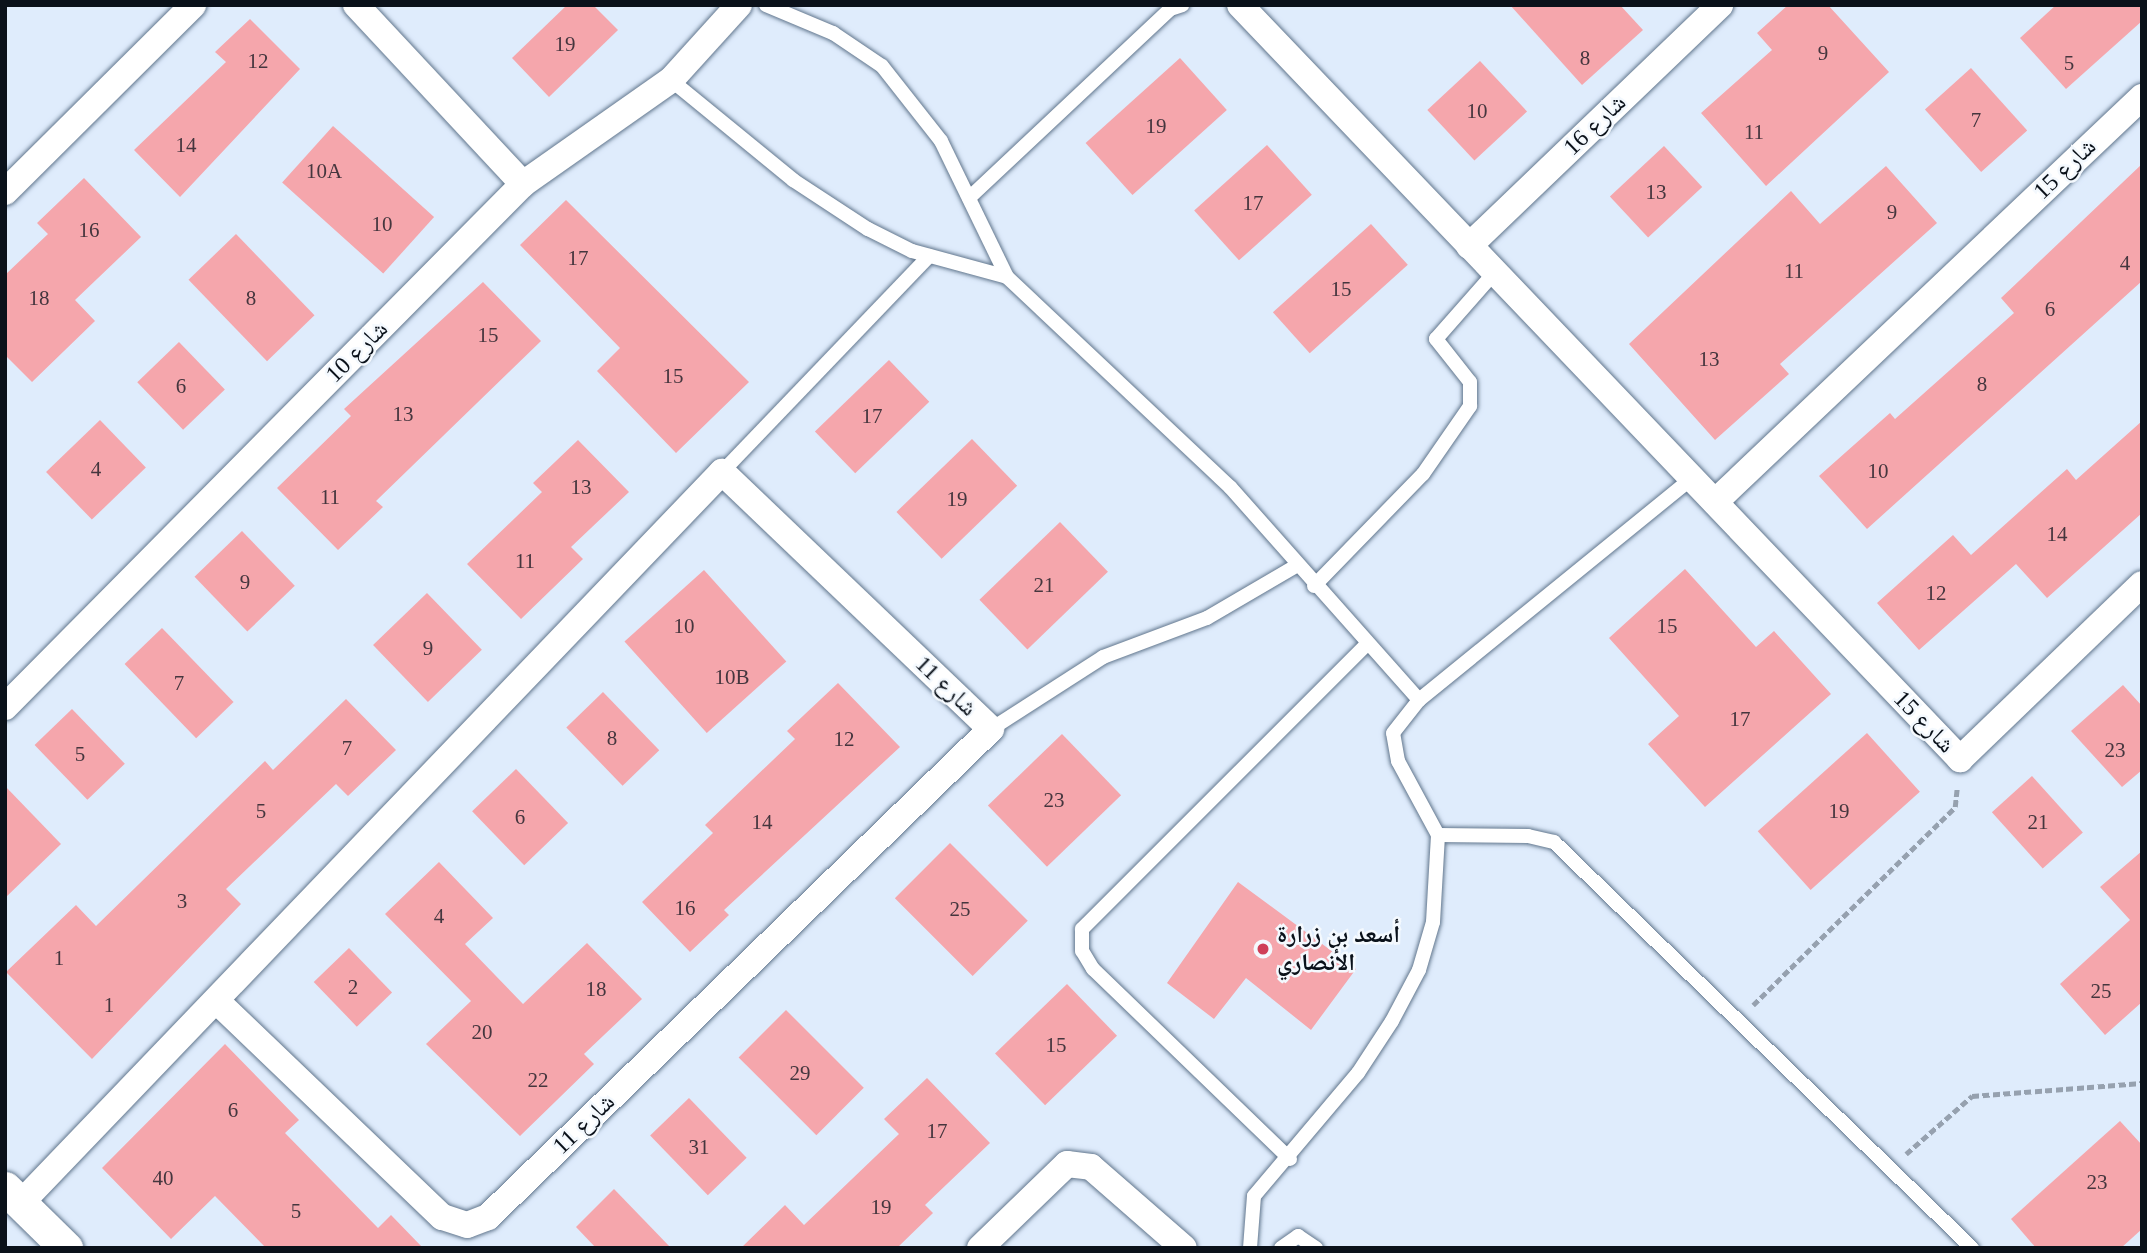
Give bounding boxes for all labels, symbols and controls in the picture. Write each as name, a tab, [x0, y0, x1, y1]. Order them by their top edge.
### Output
house number: 19	[554, 31, 576, 57]
house number: 9	[1818, 40, 1828, 66]
house number: 8	[1580, 45, 1590, 71]
house number: 12	[247, 48, 268, 74]
house number: 5	[2064, 50, 2074, 76]
street label: شارع 16	[1558, 88, 1632, 162]
house number: 10	[1466, 98, 1488, 124]
house number: 7	[1971, 107, 1981, 133]
house number: 19	[1146, 113, 1166, 139]
house number: 11	[1744, 119, 1764, 145]
house number: 14	[176, 132, 196, 158]
street label: شارع 15	[2028, 132, 2102, 206]
house number: 10A	[306, 158, 342, 184]
house number: 13	[1646, 179, 1666, 205]
house number: 17	[1242, 190, 1264, 216]
house number: 9	[1887, 199, 1897, 225]
house number: 10	[372, 211, 392, 237]
house number: 16	[78, 217, 100, 243]
house number: 17	[568, 245, 588, 271]
house number: 4	[2120, 250, 2130, 276]
house number: 11	[1784, 258, 1804, 284]
house number: 15	[1330, 276, 1352, 302]
house number: 18	[28, 285, 50, 311]
house number: 8	[246, 285, 256, 311]
house number: 6	[2045, 296, 2055, 322]
street label: شارع 10	[320, 315, 394, 389]
house number: 15	[477, 322, 498, 348]
house number: 13	[1698, 346, 1720, 372]
house number: 15	[662, 363, 684, 389]
house number: 8	[1977, 371, 1987, 397]
house number: 6	[176, 373, 186, 399]
house number: 13	[392, 401, 414, 427]
house number: 17	[862, 403, 882, 429]
house number: 4	[91, 456, 101, 482]
house number: 10	[1868, 458, 1888, 484]
house number: 13	[570, 474, 592, 500]
house number: 11	[320, 484, 340, 510]
house number: 19	[946, 486, 968, 512]
house number: 14	[2046, 521, 2068, 547]
house number: 11	[515, 548, 535, 574]
house number: 9	[240, 569, 250, 595]
house number: 21	[1034, 572, 1054, 598]
house number: 12	[1926, 580, 1946, 606]
house number: 10	[674, 613, 694, 639]
house number: 15	[1656, 613, 1678, 639]
house number: 9	[423, 635, 433, 661]
street label: شارع 11	[909, 650, 983, 722]
house number: 10B	[714, 664, 750, 690]
house number: 7	[174, 670, 184, 696]
street label: شارع 15	[1887, 685, 1961, 759]
house number: 17	[1730, 706, 1750, 732]
house number: 8	[607, 725, 617, 751]
house number: 12	[834, 726, 854, 752]
house number: 7	[342, 735, 352, 761]
house number: 23	[2104, 737, 2126, 763]
house number: 5	[75, 741, 85, 767]
house number: 23	[1044, 787, 1064, 813]
house number: 5	[256, 798, 266, 824]
house number: 19	[1828, 798, 1850, 824]
house number: 6	[515, 804, 525, 830]
house number: 14	[752, 809, 772, 835]
house number: 21	[2028, 809, 2048, 835]
house number: 3	[177, 888, 187, 914]
house number: 16	[674, 895, 696, 921]
house number: 25	[950, 896, 970, 922]
house number: 4	[434, 903, 444, 929]
place label: أسعد بن زرارة الأنصاري	[1277, 921, 1400, 977]
marker: أسعد بن زرارة الأنصاري	[1255, 941, 1271, 957]
house number: 1	[54, 945, 64, 971]
house number: 2	[348, 974, 358, 1000]
house number: 18	[586, 976, 606, 1002]
house number: 25	[2090, 978, 2112, 1004]
house number: 1	[104, 992, 114, 1018]
house number: 20	[472, 1019, 492, 1045]
house number: 15	[1046, 1032, 1066, 1058]
house number: 29	[790, 1060, 810, 1086]
house number: 22	[528, 1067, 548, 1093]
street label: شارع 11	[547, 1088, 621, 1160]
house number: 6	[228, 1097, 238, 1123]
house number: 17	[926, 1118, 948, 1144]
house number: 31	[688, 1134, 710, 1160]
house number: 40	[152, 1165, 174, 1191]
house number: 23	[2086, 1169, 2108, 1195]
house number: 19	[870, 1194, 892, 1220]
house number: 5	[291, 1198, 301, 1224]

